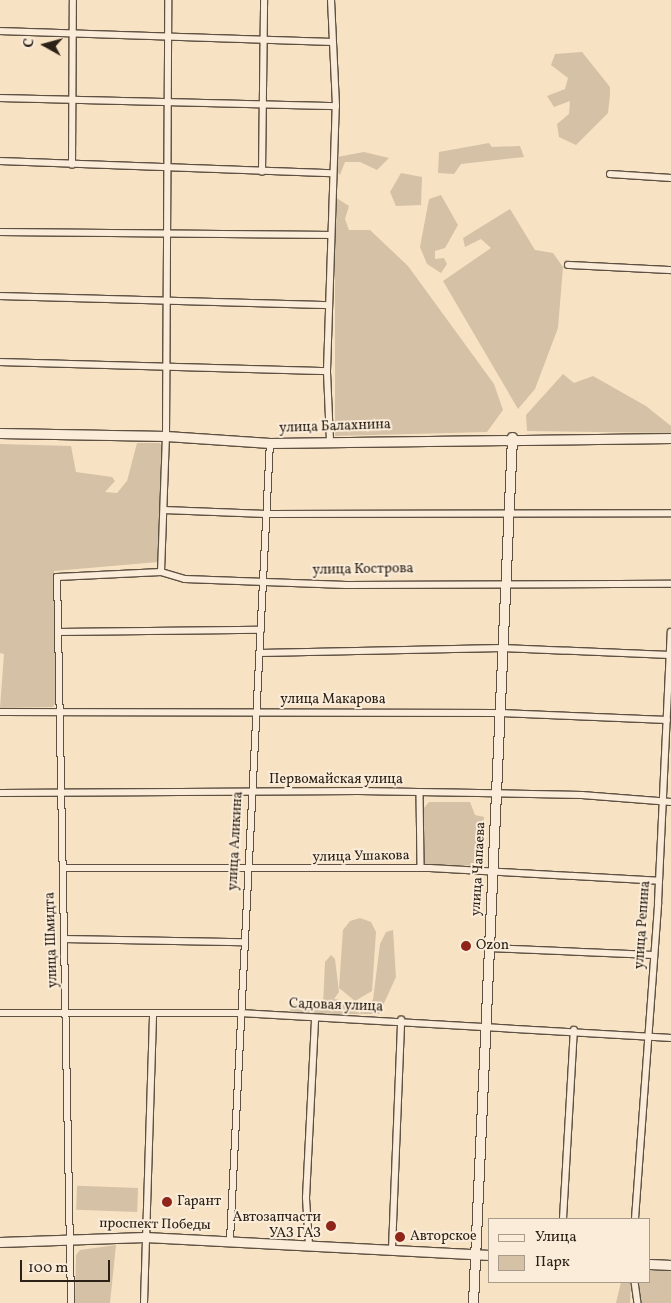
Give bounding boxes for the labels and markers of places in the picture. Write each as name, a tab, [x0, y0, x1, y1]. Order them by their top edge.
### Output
place label: Ozon	[476, 938, 509, 954]
marker: Ozon	[460, 940, 472, 952]
place label: Гарант	[177, 1194, 221, 1210]
marker: Гарант	[161, 1196, 173, 1208]
place label: Автозапчасти УАЗ ГАЗ	[233, 1210, 321, 1242]
marker: Автозапчасти УАЗ ГАЗ	[325, 1220, 337, 1232]
place label: Авторское	[410, 1229, 477, 1245]
marker: Авторское	[394, 1231, 406, 1243]

